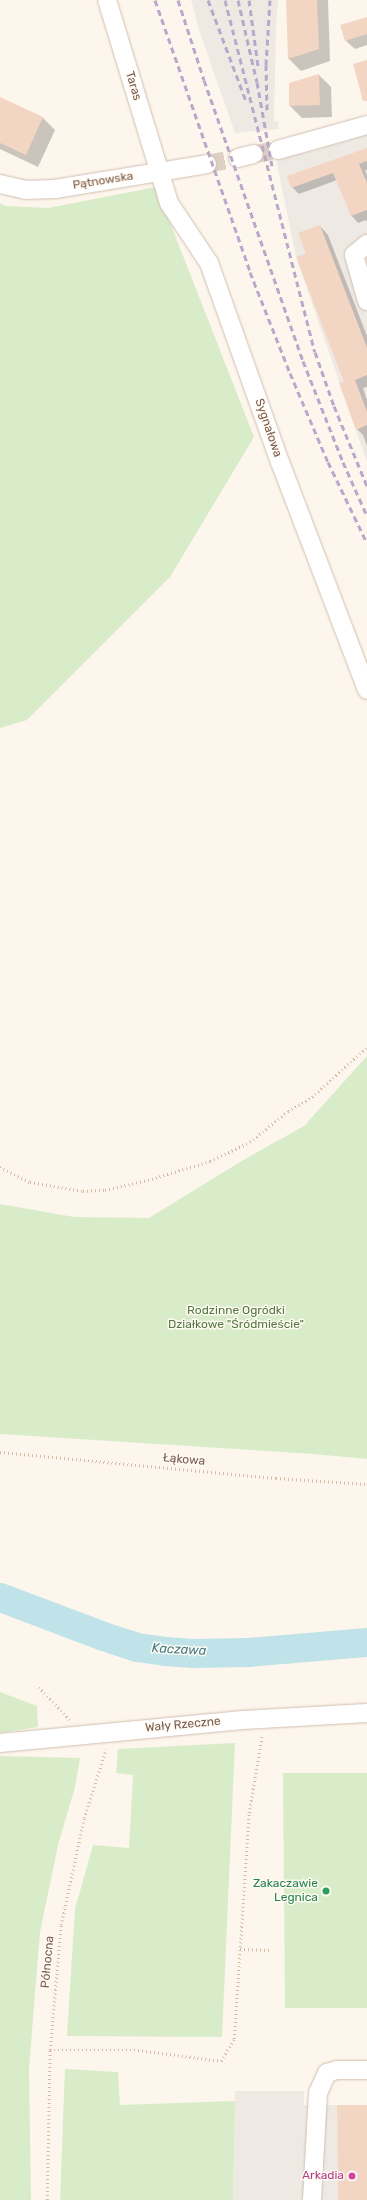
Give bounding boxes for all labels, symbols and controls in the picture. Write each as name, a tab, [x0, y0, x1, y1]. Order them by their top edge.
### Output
street label: Taras	[122, 70, 144, 102]
street label: Pątnowska	[72, 169, 134, 193]
street label: Sygnałowa	[251, 397, 285, 459]
park label: Rodzinne Ogródki Działkowe "Śródmieście"	[168, 1304, 304, 1332]
street label: Łąkowa	[162, 1451, 206, 1469]
water label: Kaczawa	[151, 1641, 207, 1659]
street label: Wały Rzeczne	[144, 1715, 222, 1735]
place label: Zakaczawie Legnica	[253, 1877, 318, 1905]
marker: Zakaczawie Legnica	[321, 1886, 331, 1896]
street label: Północna	[39, 1935, 57, 1989]
place label: Arkadia	[302, 2169, 344, 2183]
marker: Arkadia	[347, 2171, 357, 2181]

